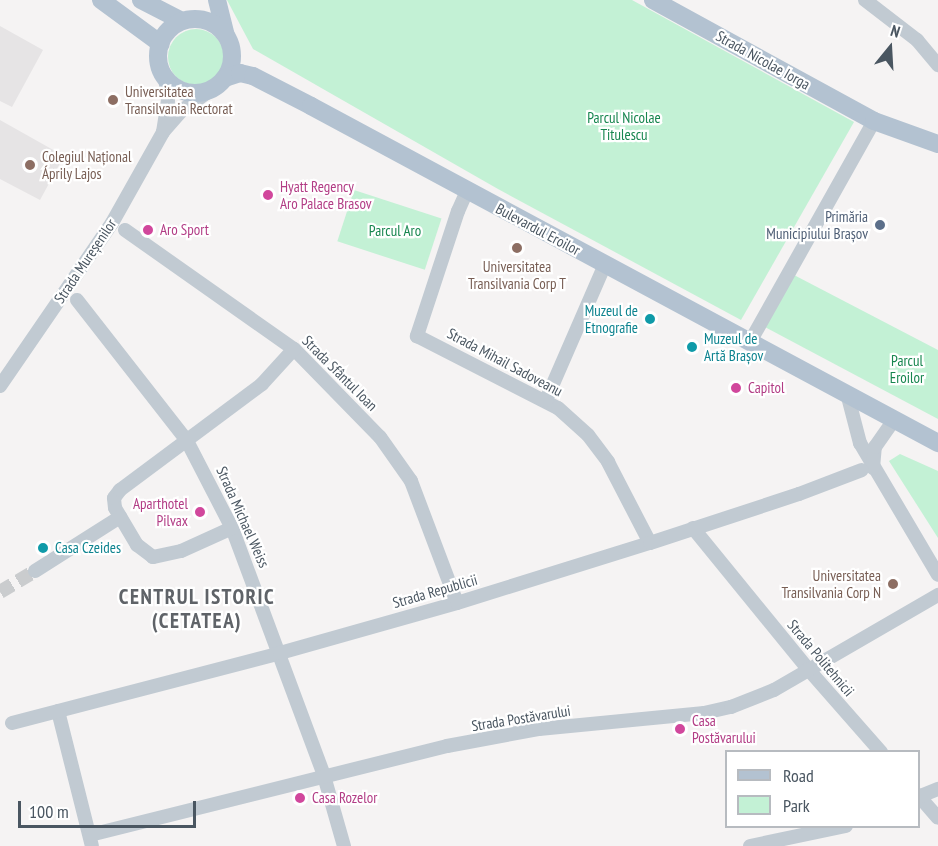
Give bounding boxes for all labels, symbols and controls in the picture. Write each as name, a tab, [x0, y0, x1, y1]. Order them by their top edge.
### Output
north arrow	[860, 18, 920, 78]
text: N	[888, 20, 903, 42]
street label: Strada Nicolae Iorga	[713, 27, 813, 93]
place label: Universitatea Transilvania Rectorat	[125, 82, 233, 117]
marker: Universitatea Transilvania Rectorat	[106, 93, 120, 107]
park label: Parcul Nicolae Titulescu	[587, 108, 661, 143]
place label: Colegiul Național Áprily Lajos	[42, 147, 131, 182]
marker: Colegiul Național Áprily Lajos	[23, 158, 37, 172]
place label: Hyatt Regency Aro Palace Brasov	[280, 177, 372, 212]
marker: Hyatt Regency Aro Palace Brasov	[261, 188, 275, 202]
street label: Bulevardul Eroilor	[493, 199, 583, 259]
place label: Primăria Municipiului Brașov	[766, 207, 868, 242]
street label: Strada Mureșenilor	[50, 215, 120, 307]
marker: Primăria Municipiului Brașov	[873, 218, 887, 232]
place label: Aro Sport	[160, 221, 209, 239]
park label: Parcul Aro	[369, 222, 421, 240]
marker: Aro Sport	[141, 223, 155, 237]
marker: Universitatea Transilvania Corp T	[510, 241, 524, 255]
place label: Universitatea Transilvania Corp T	[468, 257, 566, 292]
place label: Muzeul de Etnografie	[585, 301, 638, 336]
marker: Muzeul de Etnografie	[643, 312, 657, 326]
street label: Strada Mihail Sadoveanu	[444, 324, 566, 400]
place label: Muzeul de Artă Brașov	[704, 329, 763, 364]
street label: Strada Sfântul Ioan	[299, 332, 381, 414]
marker: Muzeul de Artă Brașov	[685, 340, 699, 354]
park label: Parcul Eroilor	[890, 351, 924, 386]
place label: Capitol	[748, 379, 784, 397]
marker: Capitol	[729, 381, 743, 395]
street label: Strada Michael Weiss	[213, 464, 273, 570]
place label: Aparthotel Pilvax	[133, 494, 188, 529]
marker: Aparthotel Pilvax	[193, 505, 207, 519]
place label: Casa Czeides	[55, 539, 121, 557]
marker: Casa Czeides	[36, 541, 50, 555]
place label: Universitatea Transilvania Corp N	[781, 566, 881, 601]
street label: Strada Republicii	[391, 570, 479, 612]
marker: Universitatea Transilvania Corp N	[886, 577, 900, 591]
district label: CENTRUL ISTORIC (CETATEA)	[118, 584, 276, 634]
street label: Strada Politehnicii	[784, 616, 858, 700]
street label: Strada Postăvarului	[470, 701, 572, 735]
place label: Casa Postăvarului	[692, 711, 756, 746]
marker: Casa Postăvarului	[673, 722, 687, 736]
legend	[725, 750, 920, 828]
text: Road	[783, 764, 814, 787]
scale bar	[21, 789, 200, 827]
place label: Casa Rozelor	[312, 789, 377, 807]
marker: Casa Rozelor	[293, 791, 307, 805]
text: Park	[783, 794, 810, 817]
text: 100 m	[29, 800, 69, 823]

